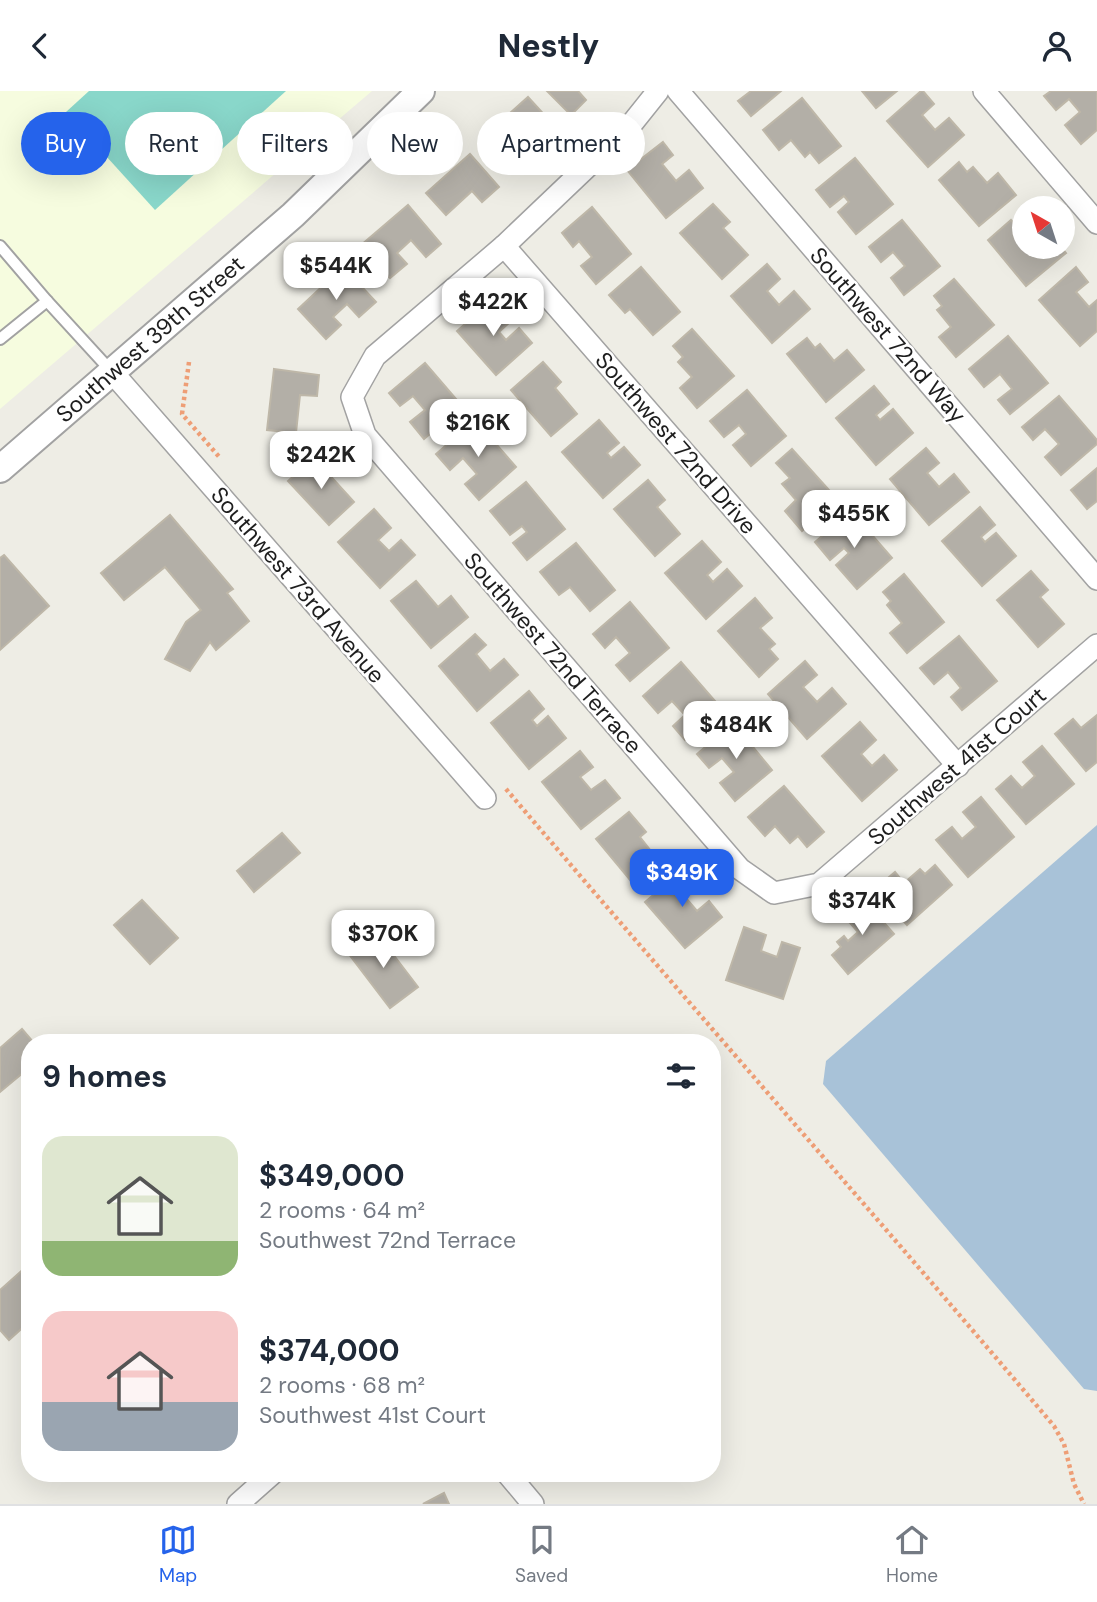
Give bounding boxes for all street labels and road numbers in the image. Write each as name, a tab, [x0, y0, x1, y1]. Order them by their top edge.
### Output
street label: Southwest 72nd Way	[803, 241, 973, 429]
street label: Southwest 39th Street	[50, 249, 250, 429]
street label: Southwest 72nd Drive	[589, 346, 763, 540]
street label: Southwest 73rd Avenue	[204, 481, 392, 689]
street label: Southwest 72nd Terrace	[457, 546, 649, 760]
street label: Southwest 41st Court	[862, 680, 1052, 852]

